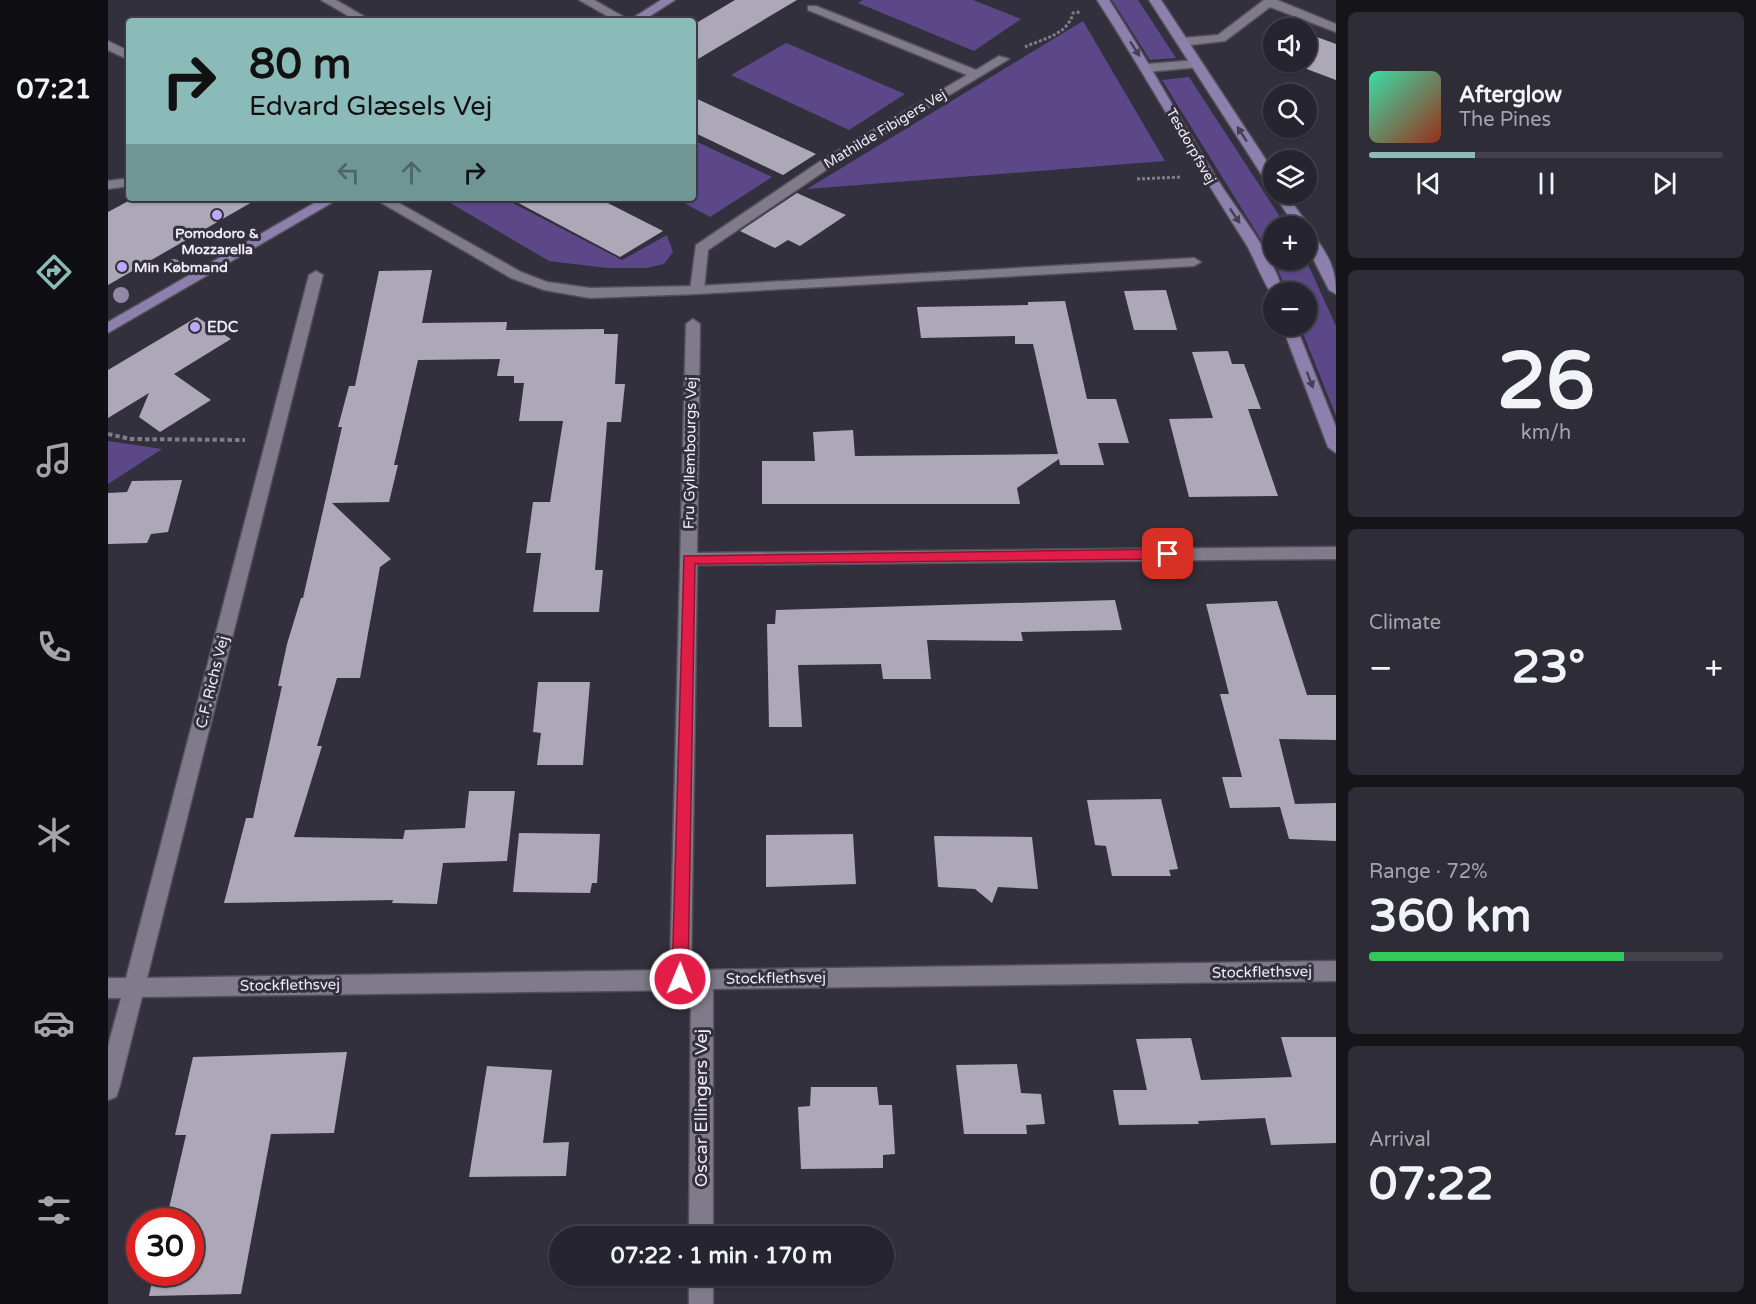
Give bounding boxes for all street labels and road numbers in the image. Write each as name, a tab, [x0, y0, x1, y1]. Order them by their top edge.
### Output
street label: Mathilde Fibigers Vej	[821, 86, 949, 172]
street label: Tesdorpfsvej	[1162, 105, 1220, 187]
street label: Fru Gyllembourgs Vej	[680, 377, 700, 529]
street label: C.F. Richs Vej	[192, 634, 232, 730]
street label: Stockflethsvej	[1212, 962, 1312, 982]
street label: Stockflethsvej	[726, 968, 826, 988]
street label: Stockflethsvej	[240, 975, 340, 995]
street label: Oscar Ellingers Vej	[690, 1029, 712, 1187]

